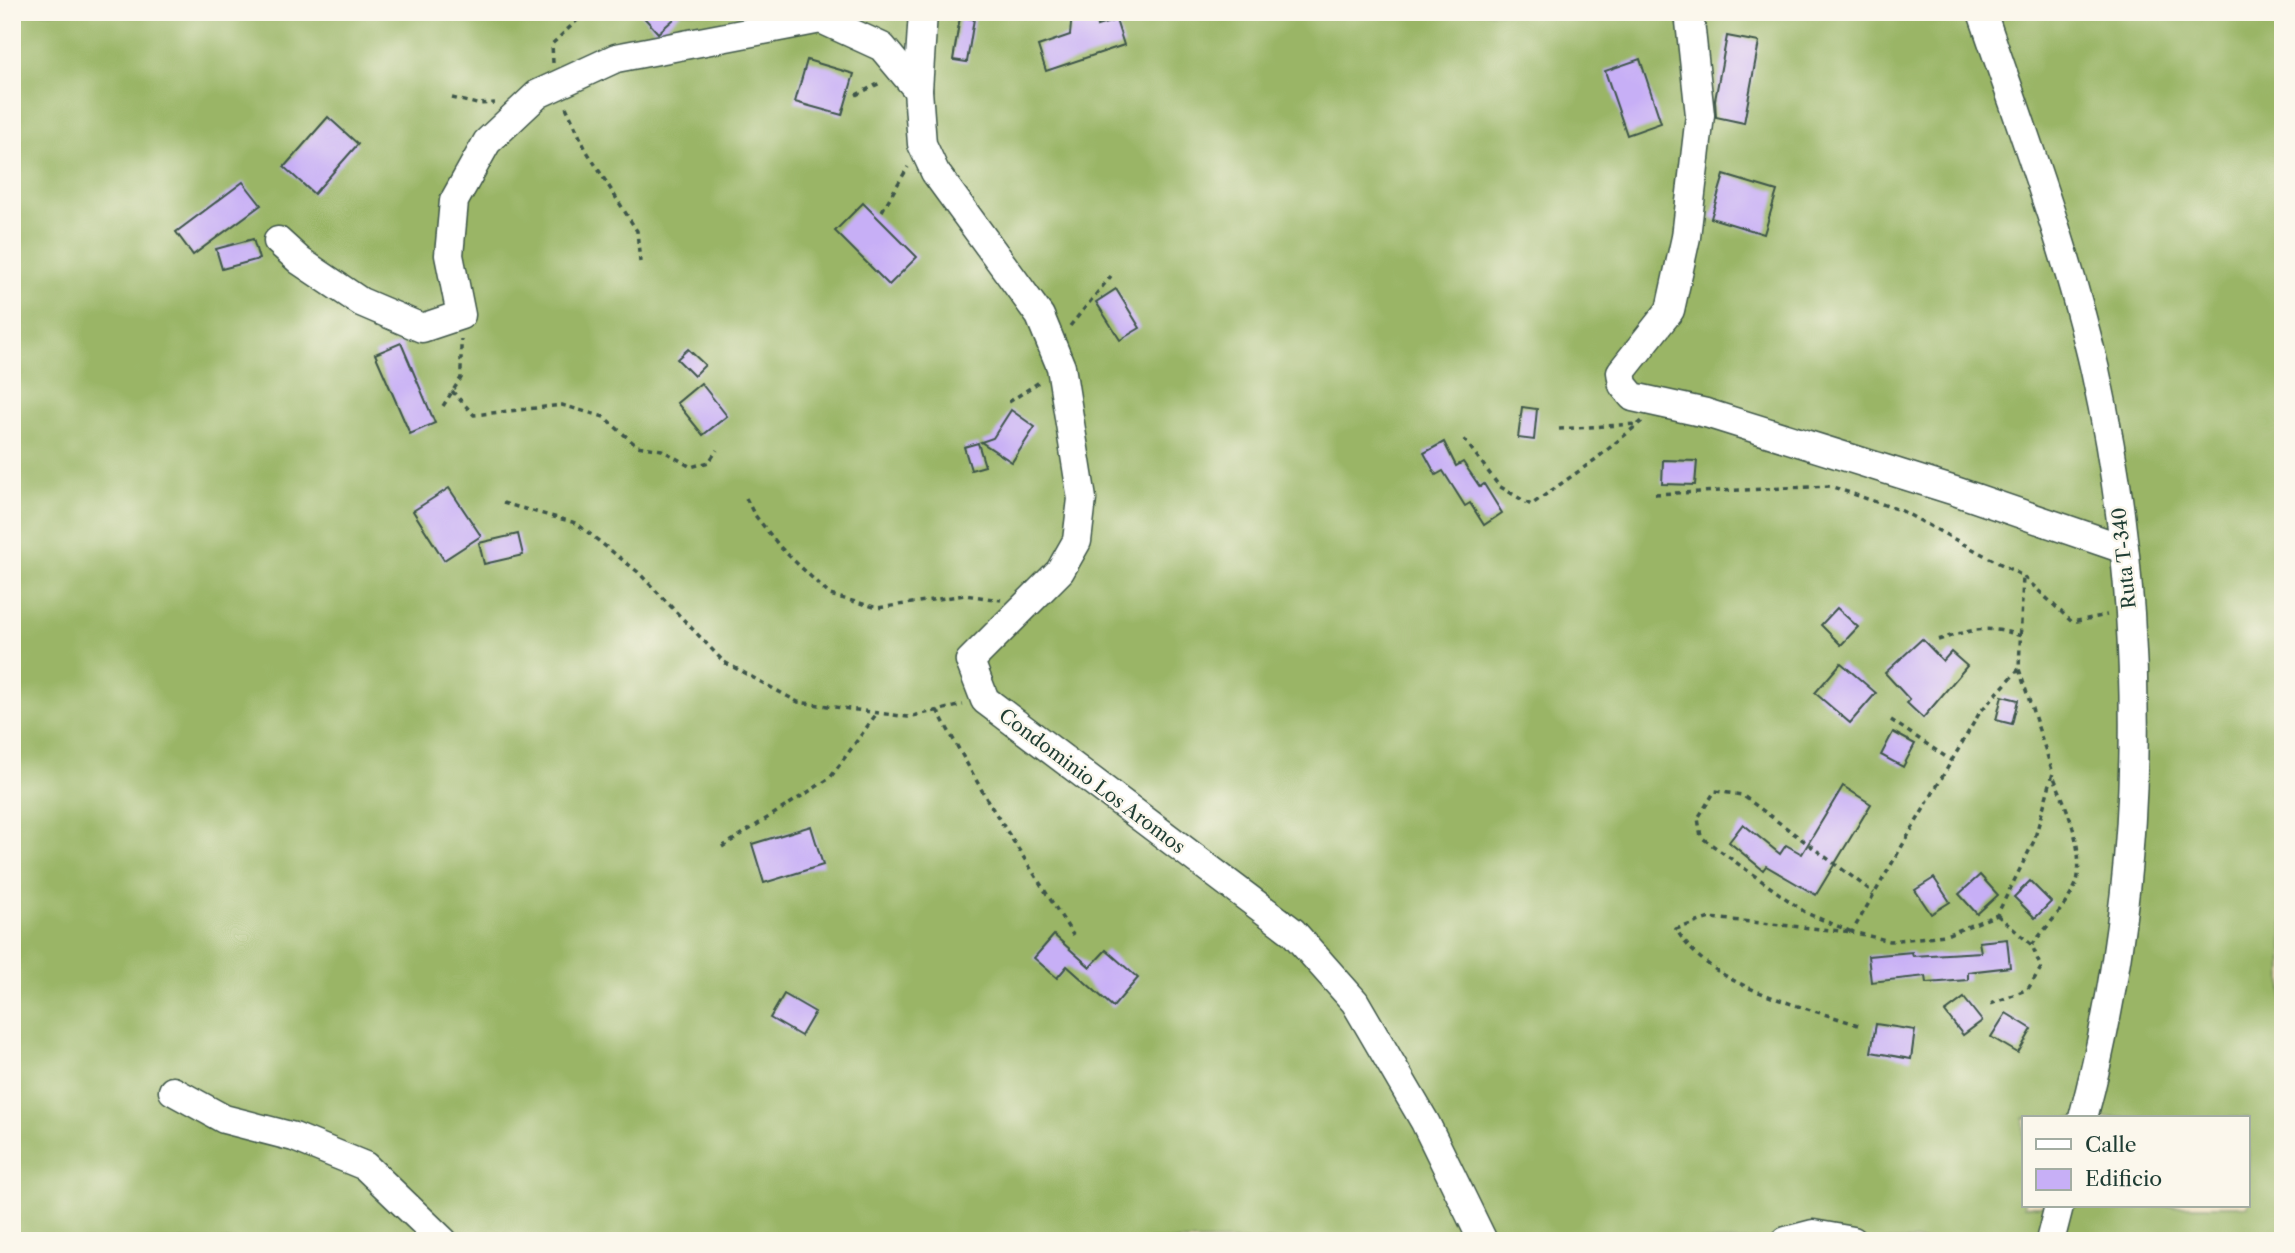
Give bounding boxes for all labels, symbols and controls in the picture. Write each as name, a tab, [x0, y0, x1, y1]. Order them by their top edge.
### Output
street label: Ruta T-340	[2107, 506, 2141, 610]
street label: Condominio Los Aromos	[994, 703, 1190, 859]
legend	[2022, 1116, 2250, 1208]
text: Calle	[2085, 1132, 2137, 1157]
text: Edificio	[2085, 1166, 2162, 1191]

